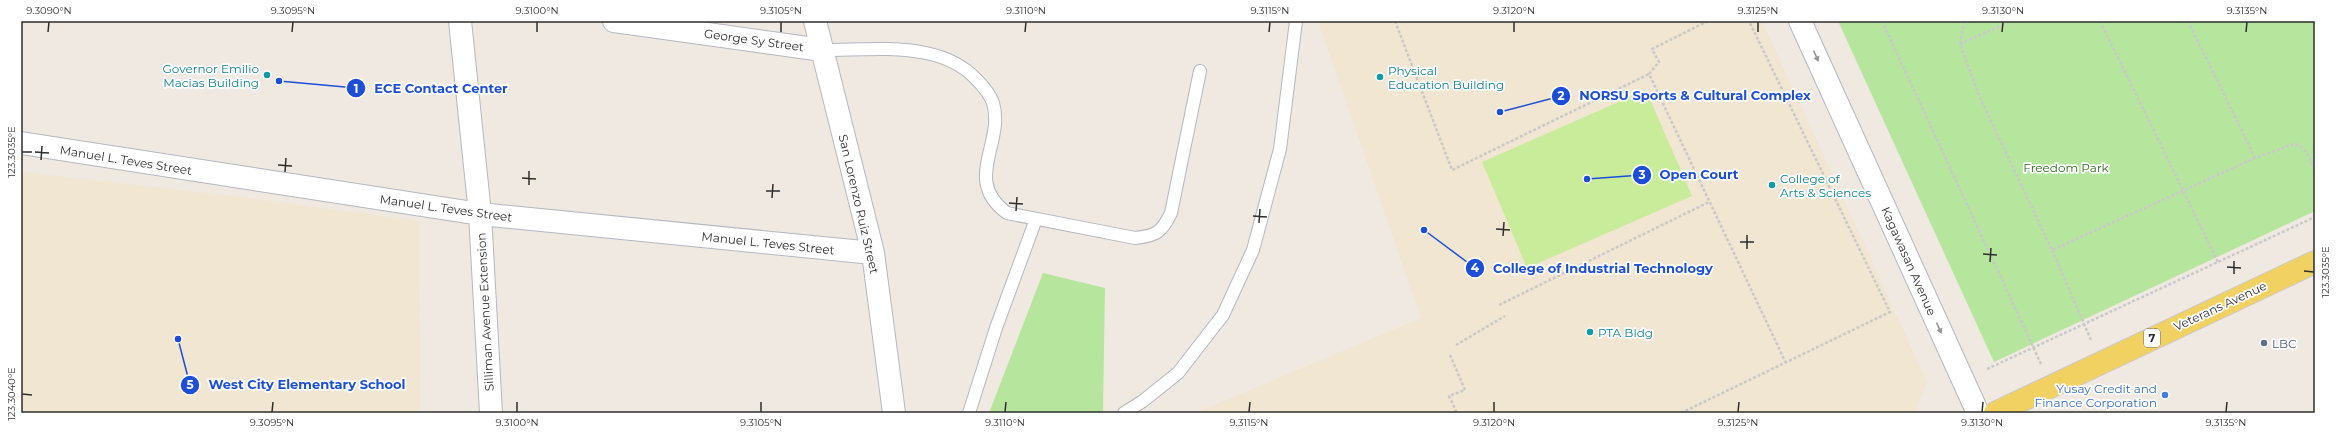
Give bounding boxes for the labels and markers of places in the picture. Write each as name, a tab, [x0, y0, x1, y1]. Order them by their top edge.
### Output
place label: Governor Emilio Macias Building	[163, 61, 259, 90]
place label: Physical Education Building	[1388, 63, 1504, 92]
marker: Governor Emilio Macias Building	[262, 70, 272, 80]
marker: Physical Education Building	[1375, 72, 1385, 82]
callout: ECE Contact Center	[346, 76, 516, 101]
callout: NORSU Sports & Cultural Complex	[1551, 83, 1819, 108]
callout: Open Court	[1632, 162, 1747, 187]
place label: College of Arts & Sciences	[1780, 171, 1871, 200]
marker: College of Arts & Sciences	[1767, 180, 1777, 190]
callout: College of Industrial Technology	[1465, 256, 1721, 281]
place label: PTA Bldg	[1598, 325, 1653, 340]
marker: PTA Bldg	[1585, 327, 1595, 337]
place label: LBC	[2272, 336, 2297, 351]
marker: LBC	[2259, 338, 2269, 348]
callout: West City Elementary School	[180, 372, 413, 397]
place label: Yusay Credit and Finance Corporation	[2035, 381, 2157, 410]
marker: Yusay Credit and Finance Corporation	[2160, 390, 2170, 400]

